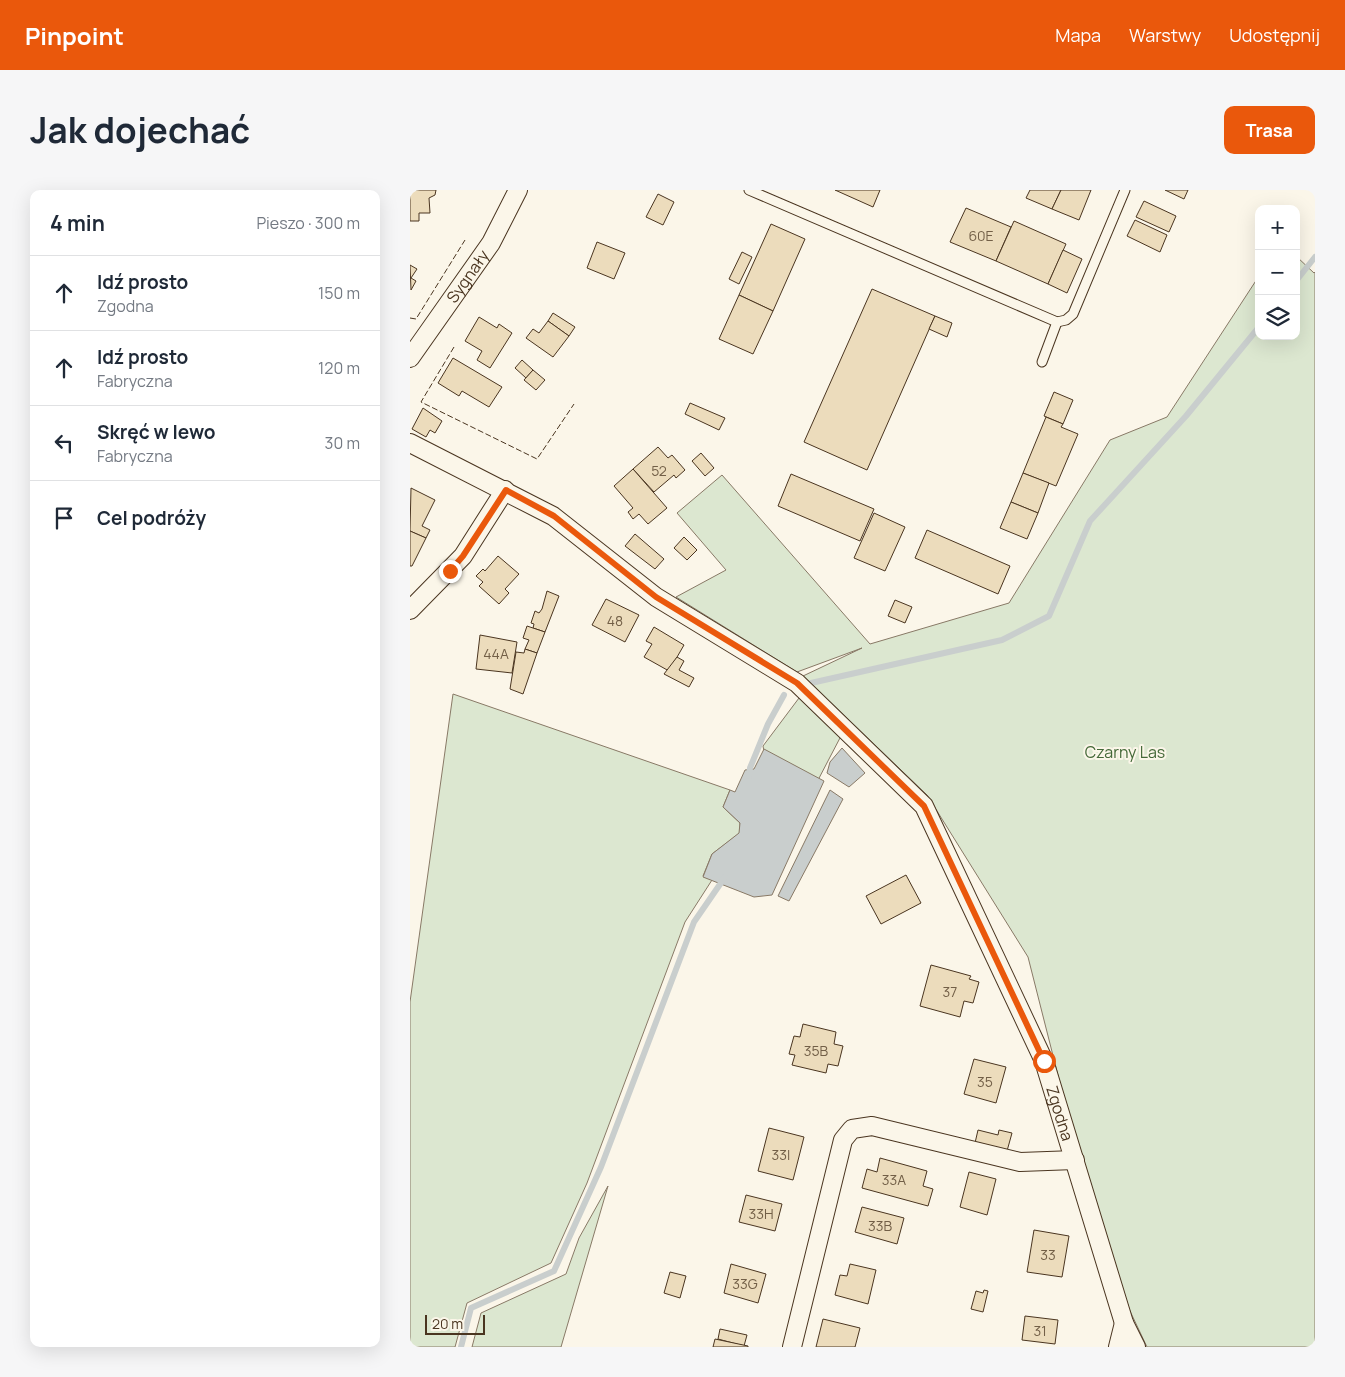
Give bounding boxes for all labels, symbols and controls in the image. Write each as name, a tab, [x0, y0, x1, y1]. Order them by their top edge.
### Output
text: Pinpoint	[25, 19, 124, 52]
text: Mapa	[1055, 23, 1101, 47]
text: Warstwy	[1129, 23, 1201, 47]
text: Udostępnij	[1229, 23, 1320, 47]
text: Jak dojechać	[30, 106, 250, 154]
button: Trasa	[1224, 106, 1315, 154]
map controls	[1255, 205, 1300, 340]
button: +	[1255, 205, 1300, 250]
text: 4 min	[50, 209, 105, 237]
text: Pieszo · 300 m	[256, 212, 360, 234]
house number: 60E	[968, 226, 994, 245]
street label: Sygnały	[441, 245, 494, 307]
button: −	[1255, 250, 1300, 295]
text: Idź prosto	[97, 269, 188, 295]
icon: ahead	[50, 279, 78, 307]
text: 150 m	[318, 282, 360, 304]
text: Zgodna	[97, 295, 154, 317]
button: layers	[1255, 295, 1300, 340]
text: Idź prosto	[97, 344, 188, 370]
icon: ahead	[50, 354, 78, 382]
text: 120 m	[318, 357, 360, 379]
text: Fabryczna	[97, 370, 173, 392]
text: Skręć w lewo	[97, 419, 216, 445]
icon: left	[50, 429, 78, 457]
text: 30 m	[325, 432, 360, 454]
text: Fabryczna	[97, 445, 173, 467]
house number: 52	[651, 461, 667, 480]
icon: arrive	[50, 504, 78, 532]
text: Cel podróży	[97, 505, 206, 531]
route end	[439, 560, 462, 583]
house number: 48	[607, 611, 623, 630]
house number: 44A	[483, 644, 509, 663]
park label: Czarny Las	[1085, 741, 1165, 763]
house number: 37	[943, 982, 957, 1001]
house number: 35B	[804, 1041, 829, 1060]
route start	[1033, 1050, 1056, 1073]
house number: 35	[977, 1072, 993, 1091]
street label: Zgodna	[1041, 1083, 1079, 1144]
house number: 33I	[772, 1145, 790, 1164]
house number: 33A	[882, 1170, 906, 1189]
house number: 33H	[748, 1204, 774, 1223]
house number: 33B	[868, 1216, 892, 1235]
house number: 33	[1040, 1245, 1056, 1264]
house number: 33G	[732, 1274, 758, 1293]
scale bar	[425, 1312, 485, 1335]
text: 20 m	[432, 1314, 463, 1333]
house number: 31	[1033, 1321, 1047, 1340]

